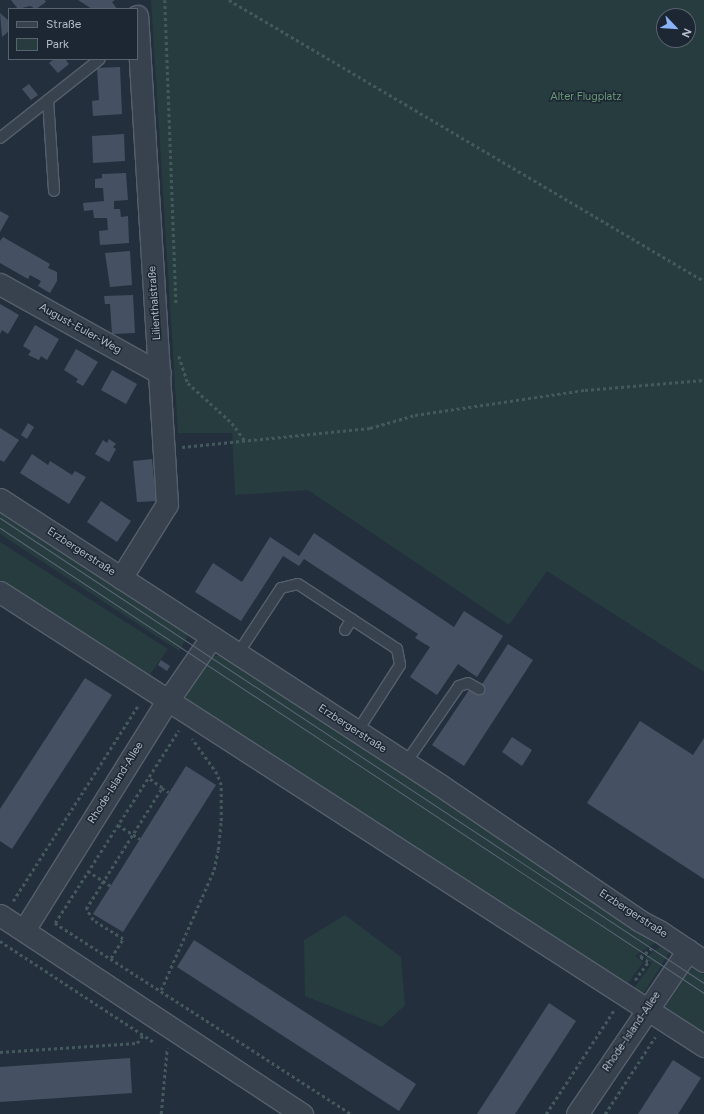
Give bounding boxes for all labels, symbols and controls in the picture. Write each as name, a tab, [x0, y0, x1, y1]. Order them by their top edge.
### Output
legend	[8, 8, 138, 60]
north arrow	[656, 8, 696, 48]
text: Straße	[46, 17, 81, 31]
text: N	[679, 26, 694, 39]
text: Park	[46, 37, 69, 51]
park label: Alter Flugplatz	[550, 90, 622, 104]
street label: Lilienthalstraße	[146, 265, 164, 341]
street label: August-Euler-Weg	[37, 301, 123, 357]
street label: Erzbergerstraße	[44, 525, 118, 579]
street label: Erzbergerstraße	[315, 702, 389, 756]
street label: Rhode-Island-Allee	[85, 740, 147, 826]
street label: Erzbergerstraße	[596, 887, 670, 941]
street label: Rhode-Island-Allee	[600, 989, 664, 1075]

